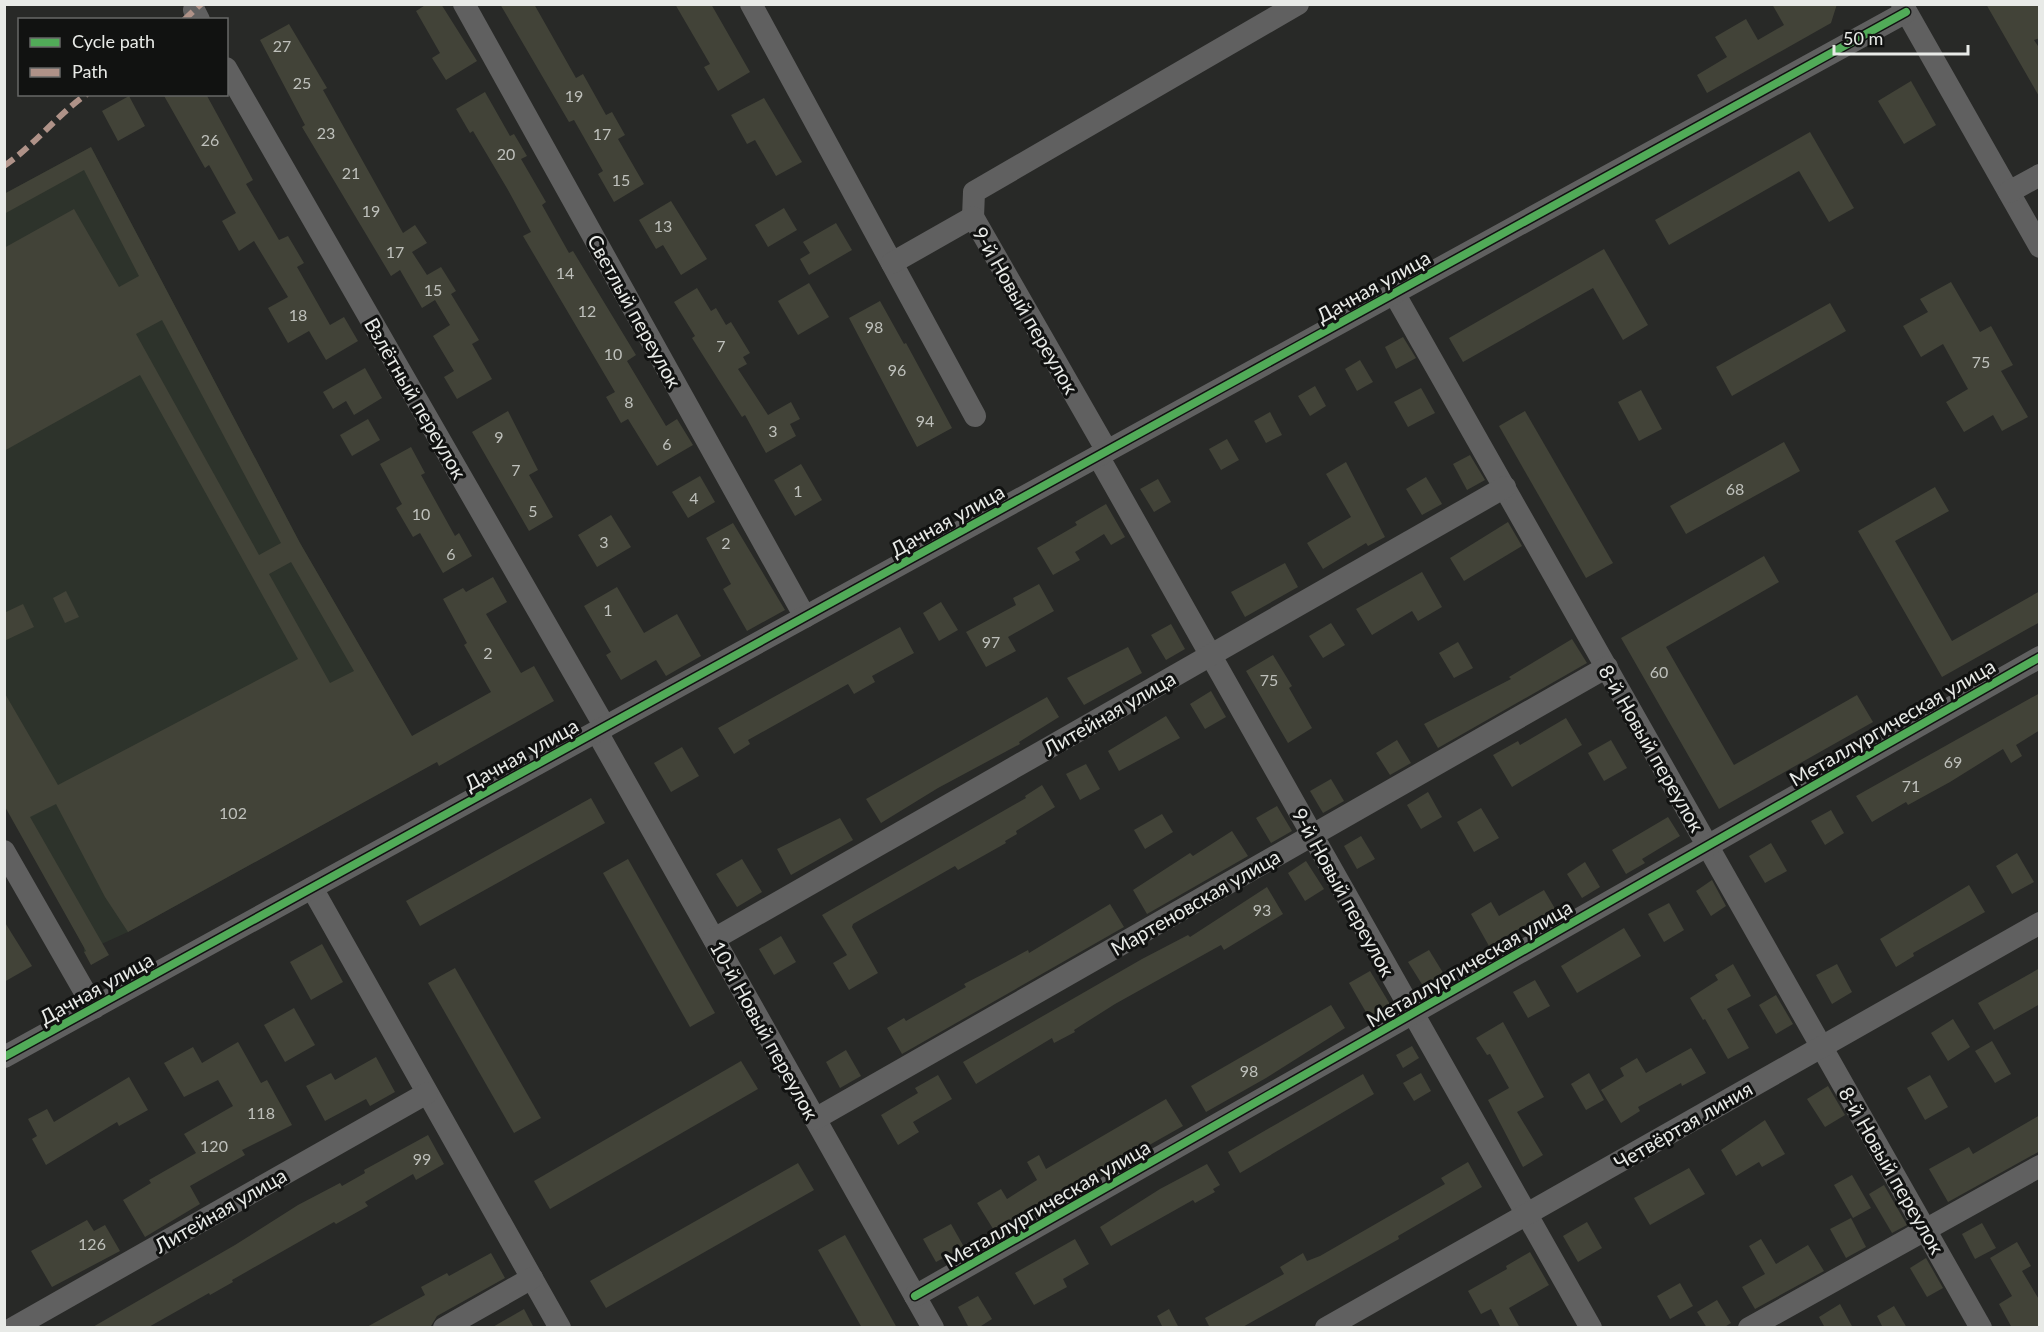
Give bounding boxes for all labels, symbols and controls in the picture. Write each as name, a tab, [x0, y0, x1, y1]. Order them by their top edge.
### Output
legend	[18, 18, 228, 96]
scale bar	[1834, 18, 1968, 56]
text: 50 m	[1843, 27, 1883, 49]
text: Cycle path	[72, 30, 155, 52]
house number: 27	[273, 36, 291, 55]
text: Path	[72, 60, 108, 82]
house number: 25	[293, 73, 311, 92]
house number: 19	[565, 86, 583, 105]
house number: 23	[317, 123, 335, 142]
house number: 17	[593, 124, 611, 143]
house number: 26	[201, 130, 219, 149]
house number: 20	[497, 144, 515, 163]
house number: 21	[342, 163, 360, 182]
house number: 15	[612, 170, 630, 189]
house number: 19	[362, 201, 380, 220]
house number: 13	[654, 216, 672, 235]
street label: 9-й Новый переулок	[968, 222, 1084, 398]
street label: Светлый переулок	[583, 230, 687, 392]
house number: 17	[386, 242, 404, 261]
street label: Дачная улица	[1312, 245, 1434, 327]
house number: 14	[556, 263, 574, 282]
house number: 15	[424, 280, 442, 299]
house number: 12	[578, 301, 596, 320]
house number: 18	[289, 305, 307, 324]
street label: Взлётный переулок	[360, 313, 472, 483]
house number: 98	[865, 317, 883, 336]
house number: 7	[716, 336, 726, 355]
house number: 10	[604, 344, 622, 363]
house number: 75	[1972, 352, 1990, 371]
house number: 96	[888, 360, 906, 379]
house number: 8	[624, 392, 634, 411]
house number: 94	[916, 411, 934, 430]
house number: 3	[768, 421, 778, 440]
house number: 9	[494, 427, 504, 446]
house number: 6	[662, 434, 672, 453]
house number: 7	[511, 460, 521, 479]
street label: Дачная улица	[886, 479, 1008, 561]
house number: 68	[1726, 479, 1744, 498]
house number: 1	[793, 481, 803, 500]
house number: 4	[689, 488, 699, 507]
house number: 5	[528, 501, 538, 520]
house number: 10	[412, 504, 430, 523]
house number: 3	[599, 532, 609, 551]
house number: 2	[721, 533, 731, 552]
house number: 6	[446, 544, 456, 563]
house number: 1	[603, 600, 613, 619]
house number: 97	[982, 632, 1000, 651]
house number: 2	[483, 643, 493, 662]
street label: Металлургическая улица	[1785, 653, 1999, 791]
street label: 8-й Новый переулок	[1594, 660, 1710, 836]
house number: 60	[1650, 662, 1668, 681]
street label: Литейная улица	[1038, 665, 1179, 761]
house number: 75	[1260, 670, 1278, 689]
street label: Дачная улица	[460, 713, 582, 795]
house number: 69	[1944, 752, 1962, 771]
house number: 71	[1902, 776, 1920, 795]
house number: 102	[219, 803, 247, 822]
street label: 9-й Новый переулок	[1288, 804, 1401, 981]
street label: Мартеновская улица	[1106, 844, 1284, 960]
street label: Металлургическая улица	[1362, 894, 1576, 1032]
house number: 93	[1253, 900, 1271, 919]
street label: 10-й Новый переулок	[706, 936, 824, 1124]
street label: Дачная улица	[35, 947, 157, 1029]
house number: 98	[1240, 1061, 1258, 1080]
street label: Четвёртая линия	[1610, 1076, 1756, 1174]
street label: 8-й Новый переулок	[1834, 1082, 1950, 1258]
house number: 118	[247, 1103, 275, 1122]
street label: Металлургическая улица	[940, 1134, 1154, 1272]
house number: 120	[200, 1136, 228, 1155]
house number: 99	[413, 1149, 431, 1168]
street label: Литейная улица	[149, 1162, 290, 1258]
house number: 126	[78, 1234, 106, 1253]

